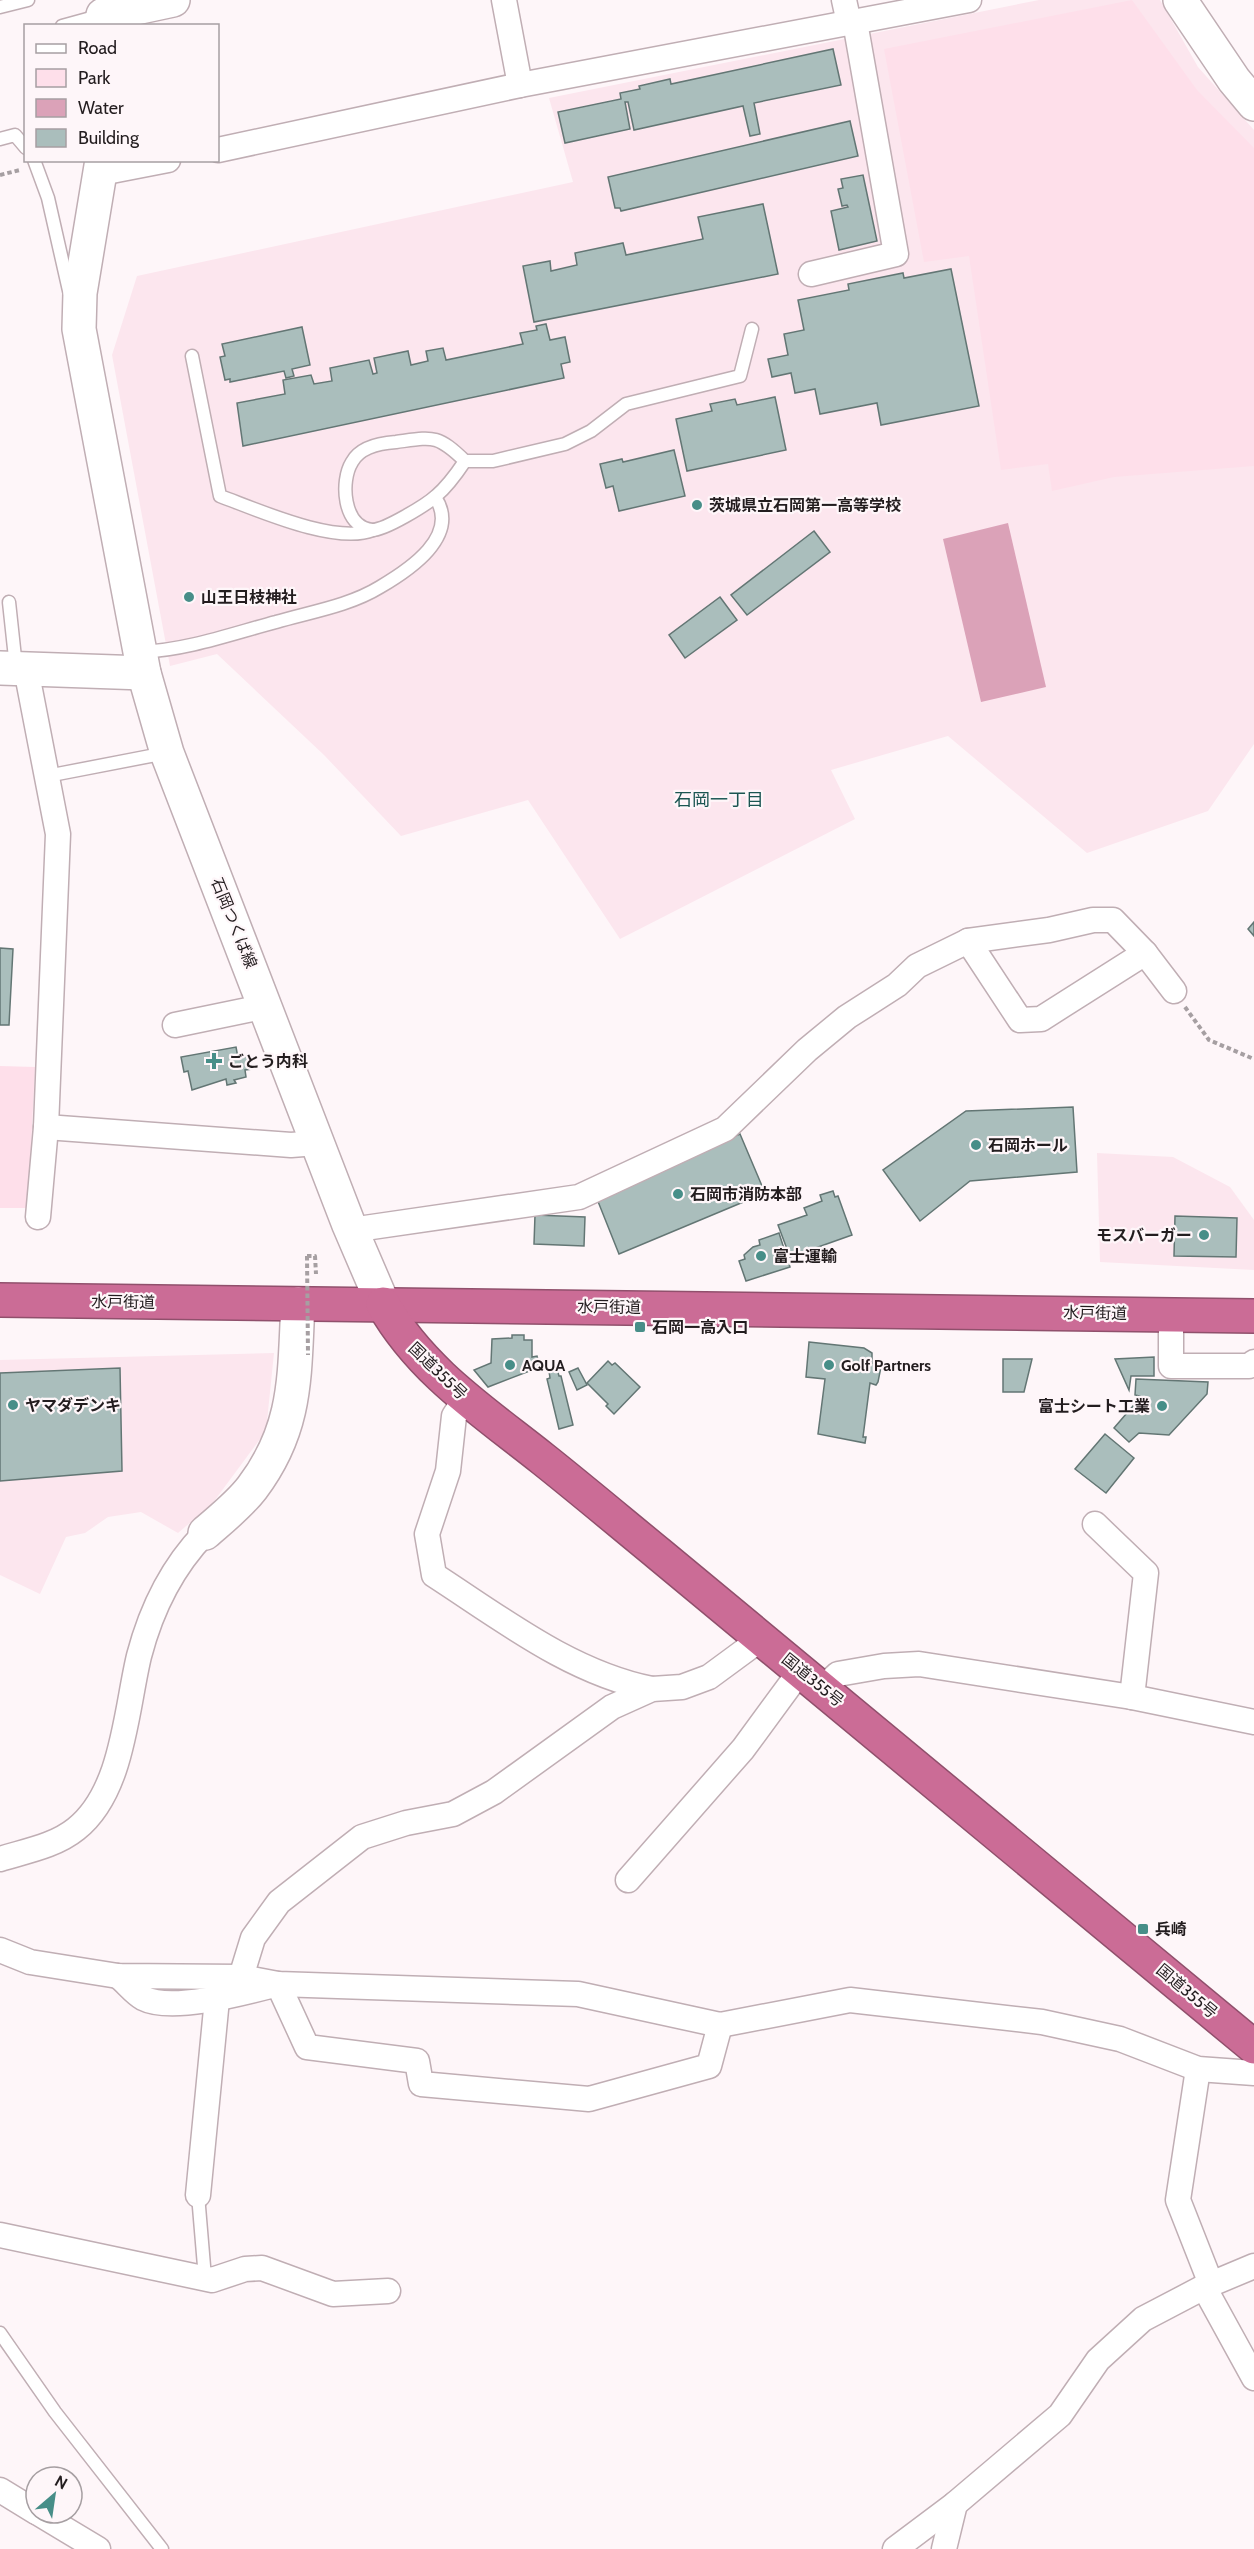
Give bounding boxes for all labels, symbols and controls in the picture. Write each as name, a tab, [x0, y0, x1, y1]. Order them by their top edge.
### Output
legend	[24, 24, 219, 162]
text: Road	[78, 37, 117, 59]
text: Park	[78, 67, 111, 89]
text: Water	[78, 97, 124, 119]
text: Building	[78, 127, 140, 149]
place label: 茨城県立石岡第一高等学校	[709, 496, 901, 515]
marker: 茨城県立石岡第一高等学校	[690, 498, 704, 512]
place label: 山王日枝神社	[201, 588, 297, 607]
marker: 山王日枝神社	[182, 590, 196, 604]
district label: 石岡一丁目	[674, 789, 764, 811]
street label: 石岡つくば線	[207, 875, 261, 971]
marker: ごとう内科	[205, 1052, 223, 1070]
place label: ごとう内科	[228, 1052, 308, 1071]
place label: 石岡ホール	[988, 1136, 1068, 1155]
marker: 石岡ホール	[969, 1138, 983, 1152]
place label: 石岡市消防本部	[690, 1185, 802, 1204]
marker: 石岡市消防本部	[671, 1187, 685, 1201]
place label: モスバーガー	[1096, 1226, 1192, 1245]
marker: モスバーガー	[1197, 1228, 1211, 1242]
place label: 富士運輸	[773, 1247, 837, 1266]
marker: 富士運輸	[754, 1249, 768, 1263]
street label: 水戸街道	[91, 1292, 155, 1312]
street label: 水戸街道	[577, 1297, 641, 1317]
street label: 水戸街道	[1063, 1303, 1127, 1323]
place label: 石岡一高入口	[652, 1318, 748, 1337]
marker: 石岡一高入口	[633, 1320, 647, 1334]
street label: 国道355号	[405, 1338, 471, 1404]
place label: AQUA	[522, 1356, 565, 1375]
place label: Golf Partners	[841, 1356, 931, 1375]
marker: AQUA	[503, 1358, 517, 1372]
marker: Golf Partners	[822, 1358, 836, 1372]
place label: ヤマダデンキ	[25, 1396, 121, 1415]
place label: 富士シート工業	[1038, 1397, 1150, 1416]
marker: ヤマダデンキ	[6, 1398, 20, 1412]
marker: 富士シート工業	[1155, 1399, 1169, 1413]
street label: 国道355号	[778, 1649, 848, 1711]
place label: 兵崎	[1155, 1920, 1187, 1939]
marker: 兵崎	[1136, 1922, 1150, 1936]
street label: 国道355号	[1153, 1960, 1221, 2022]
north arrow	[24, 2465, 84, 2525]
text: N	[51, 2471, 71, 2493]

